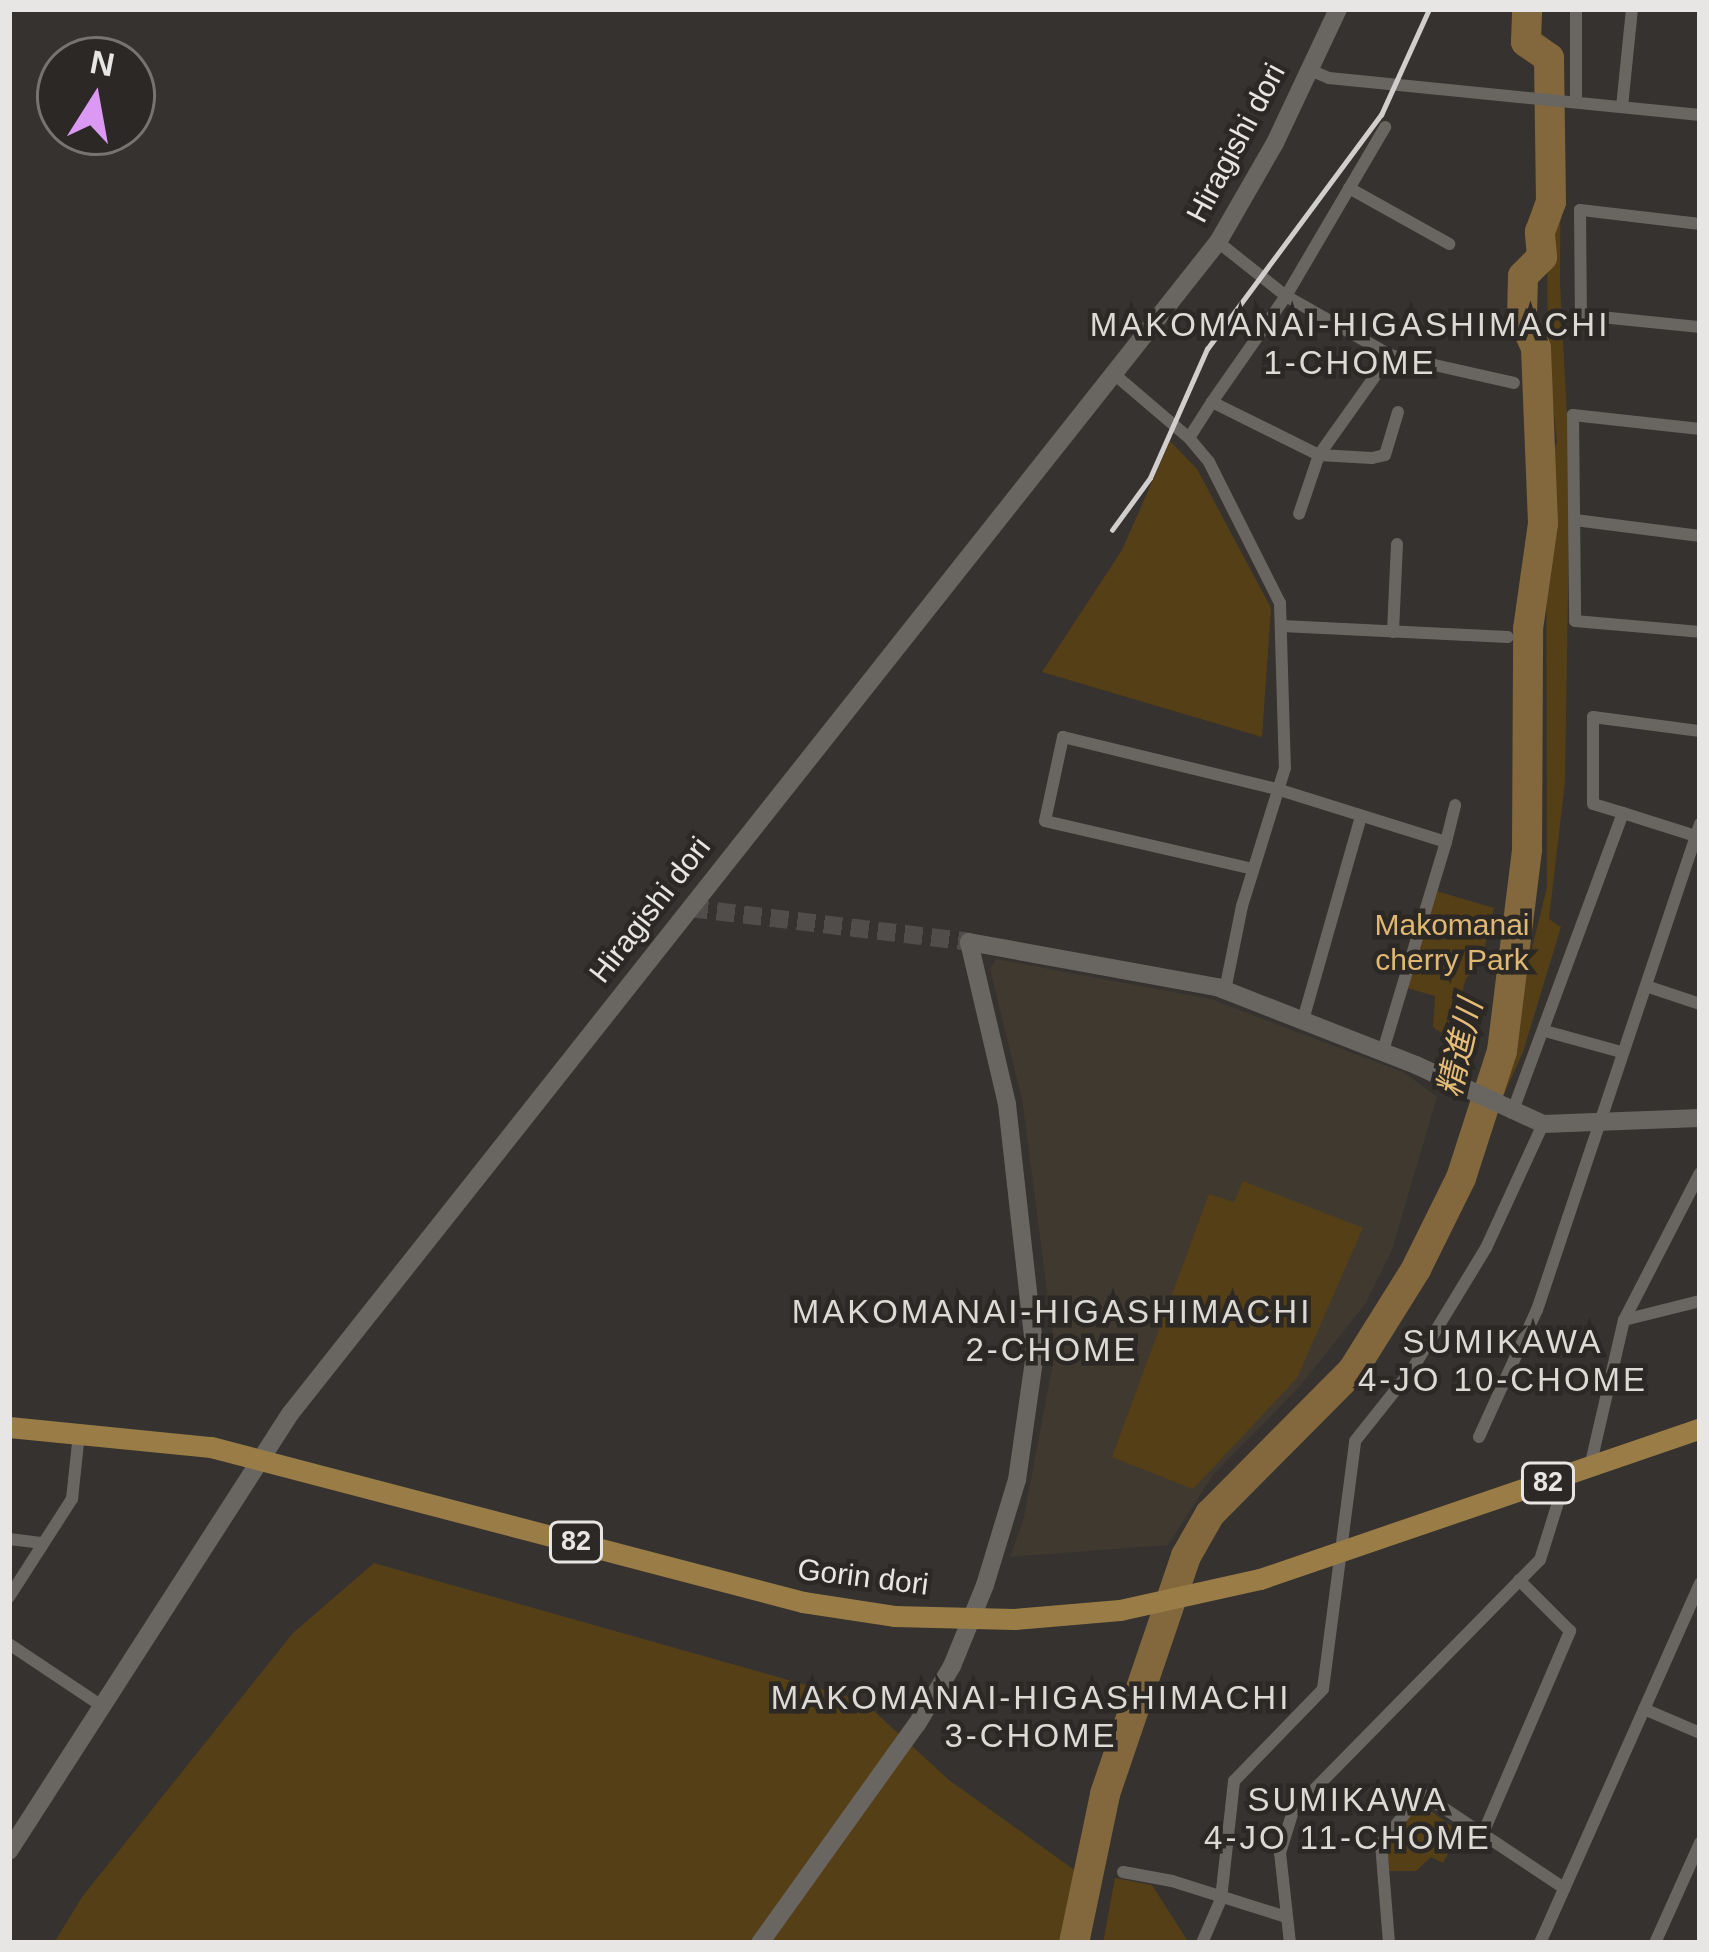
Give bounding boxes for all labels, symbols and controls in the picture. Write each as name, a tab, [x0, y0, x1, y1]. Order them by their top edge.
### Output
north arrow	[36, 36, 156, 156]
text: N	[87, 43, 118, 84]
street label: Hiragishi dori	[1179, 57, 1293, 229]
district label: MAKOMANAI-HIGASHIMACHI 1-CHOME	[1090, 305, 1610, 383]
street label: Hiragishi dori	[582, 830, 718, 990]
park label: Makomanai cherry Park	[1374, 907, 1530, 978]
water label: 精進川	[1430, 995, 1490, 1101]
district label: MAKOMANAI-HIGASHIMACHI 2-CHOME	[792, 1292, 1312, 1370]
district label: SUMIKAWA 4-JO 10-CHOME	[1358, 1322, 1648, 1400]
road number: 82	[1518, 1462, 1578, 1504]
road number: 82	[546, 1521, 606, 1563]
street label: Gorin dori	[795, 1551, 931, 1603]
district label: MAKOMANAI-HIGASHIMACHI 3-CHOME	[771, 1678, 1291, 1756]
district label: SUMIKAWA 4-JO 11-CHOME	[1204, 1780, 1492, 1858]

